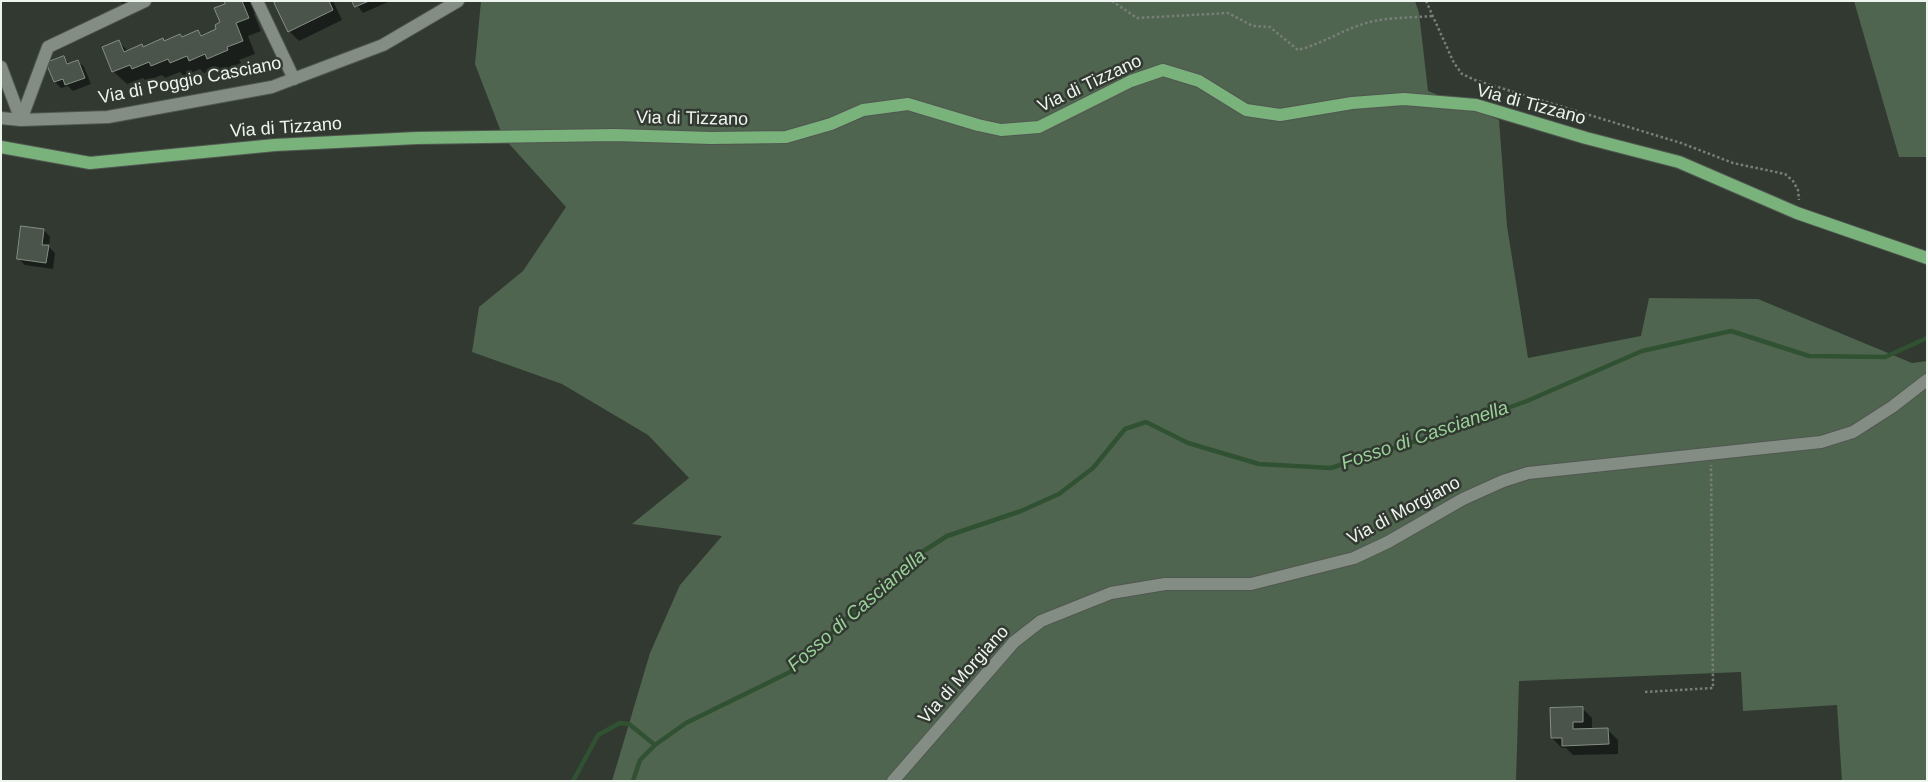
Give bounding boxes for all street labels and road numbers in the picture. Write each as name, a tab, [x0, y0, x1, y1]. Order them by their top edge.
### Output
street label: Via di Tizzano	[1035, 51, 1145, 117]
street label: Via di Poggio Casciano	[97, 53, 283, 109]
street label: Via di Tizzano	[1474, 80, 1588, 130]
street label: Via di Tizzano	[636, 107, 748, 131]
street label: Via di Tizzano	[229, 113, 343, 143]
street label: Via di Morgiano	[1344, 472, 1464, 550]
street label: Via di Morgiano	[914, 621, 1014, 729]

